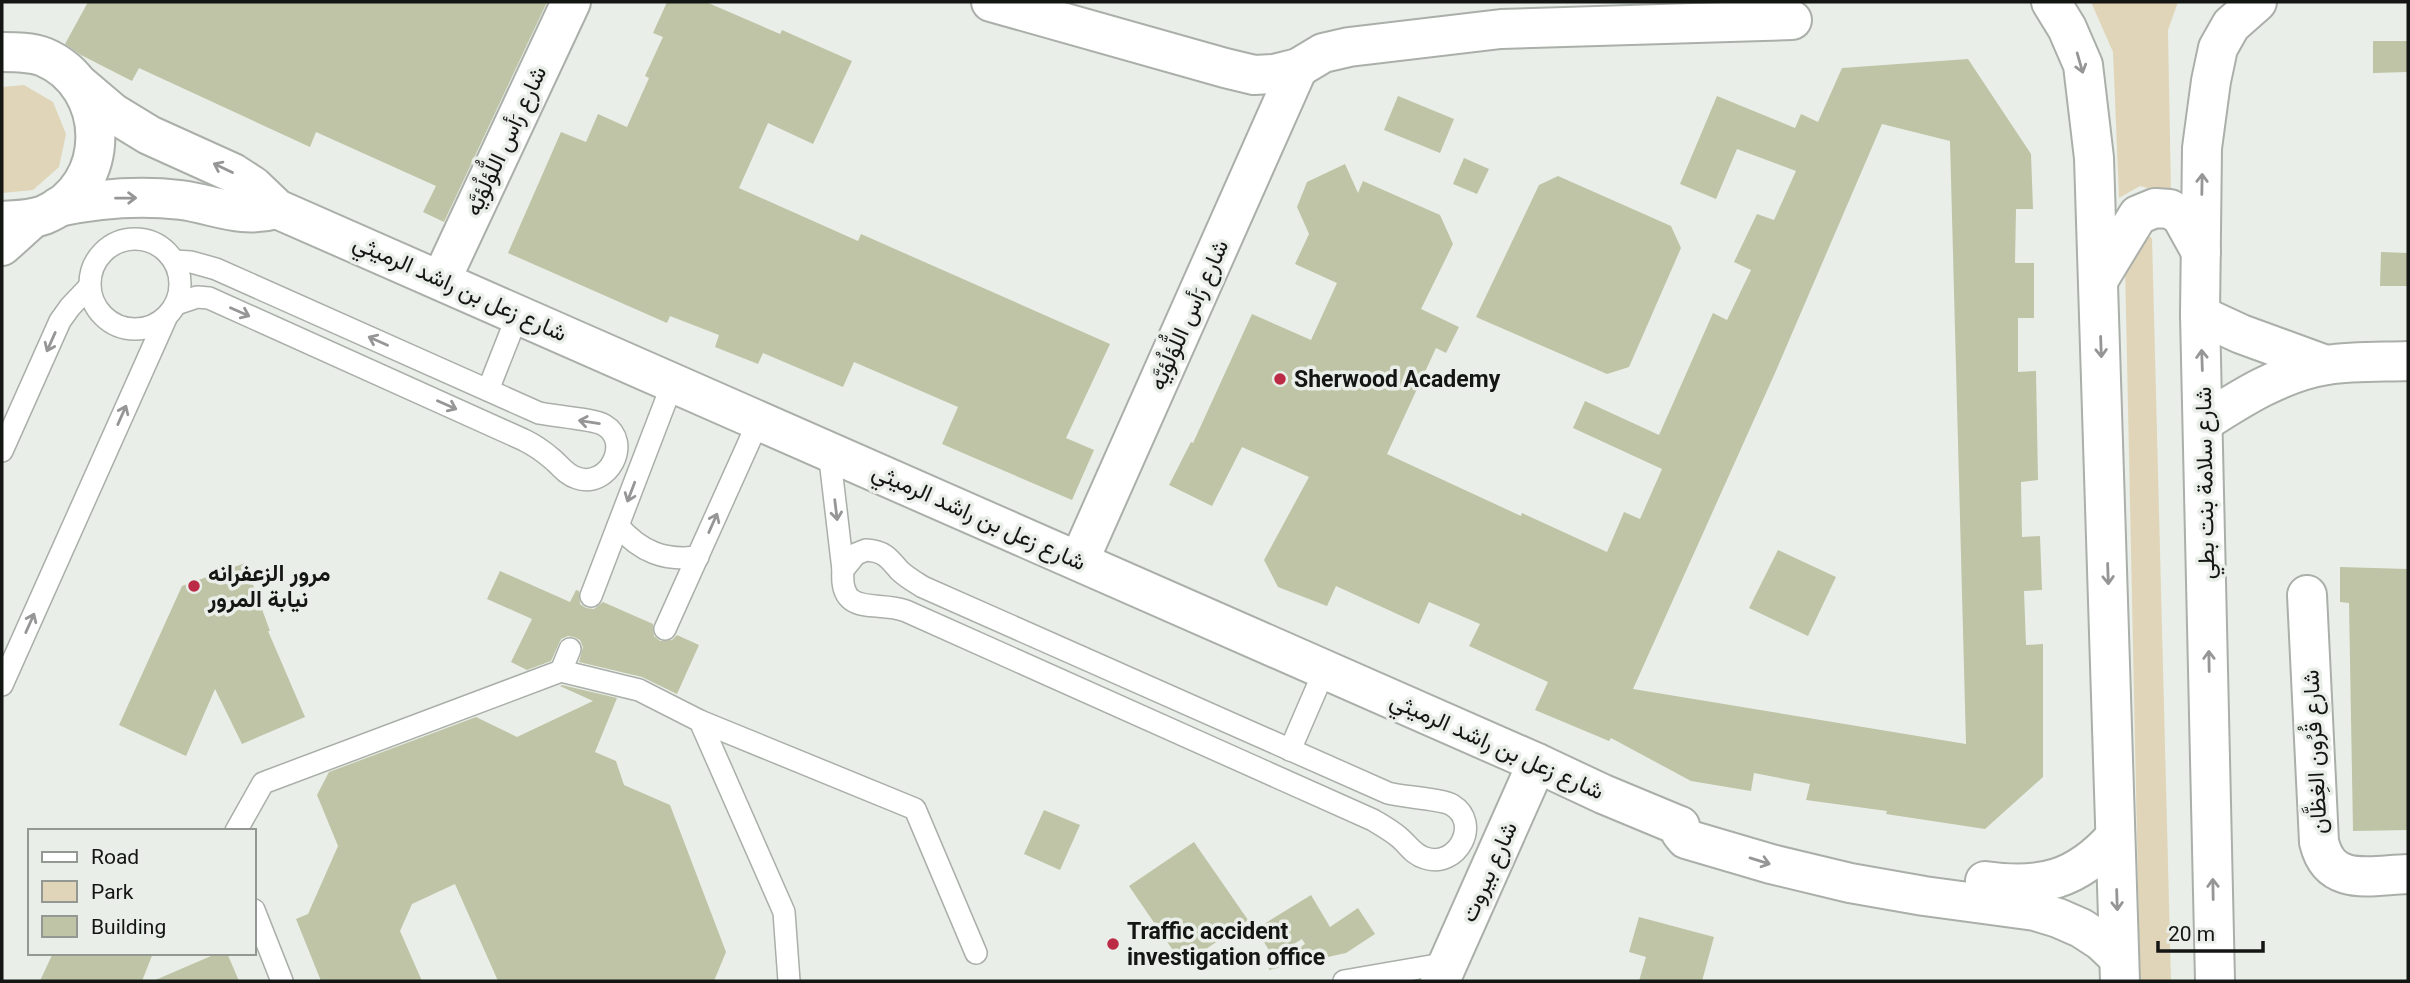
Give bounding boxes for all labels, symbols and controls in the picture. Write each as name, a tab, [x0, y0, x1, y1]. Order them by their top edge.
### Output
one-way arrow	[2075, 51, 2088, 73]
street label: شارع رَأس اللُّؤلُؤيَّه	[454, 59, 554, 221]
one-way arrow	[212, 161, 234, 174]
one-way arrow	[2195, 173, 2209, 196]
one-way arrow	[114, 191, 137, 205]
street label: شارع زعل بن راشد الرميثي	[347, 229, 571, 352]
street label: شارع رَأس اللُّؤلُؤيَّه	[1138, 233, 1236, 395]
one-way arrow	[229, 306, 250, 319]
one-way arrow	[44, 331, 57, 352]
one-way arrow	[368, 334, 389, 347]
one-way arrow	[2095, 335, 2108, 358]
one-way arrow	[2195, 349, 2208, 372]
place label: Sherwood Academy	[1294, 366, 1501, 393]
marker: Sherwood Academy	[1272, 371, 1288, 387]
street label: شارع سلامة بنت بطي	[2190, 386, 2225, 580]
one-way arrow	[436, 399, 457, 412]
one-way arrow	[116, 405, 129, 426]
one-way arrow	[578, 415, 601, 428]
street label: شارع زعل بن راشد الرميثي	[866, 458, 1090, 581]
one-way arrow	[624, 480, 636, 502]
one-way arrow	[829, 498, 842, 521]
one-way arrow	[707, 512, 720, 534]
place label: مرور الزعفرانه نيابة المرور	[207, 560, 330, 614]
one-way arrow	[2101, 563, 2114, 586]
marker: مرور الزعفرانه نيابة المرور	[186, 578, 202, 594]
one-way arrow	[24, 613, 37, 634]
one-way arrow	[2202, 650, 2216, 673]
street label: شارع قُرُون الغِظَّان	[2294, 669, 2335, 835]
street label: شارع زعل بن راشد الرميثي	[1384, 687, 1608, 810]
street label: شارع بيروت	[1455, 818, 1525, 927]
legend	[28, 829, 256, 955]
text: Road	[91, 845, 139, 869]
one-way arrow	[1749, 855, 1771, 868]
one-way arrow	[2207, 877, 2220, 900]
text: Park	[91, 880, 134, 904]
one-way arrow	[2111, 888, 2124, 911]
scale bar	[2158, 909, 2263, 953]
text: Building	[91, 915, 166, 939]
place label: Traffic accident investigation office	[1127, 918, 1325, 971]
text: 20 m	[2168, 922, 2215, 946]
marker: Traffic accident investigation office	[1105, 936, 1121, 952]

